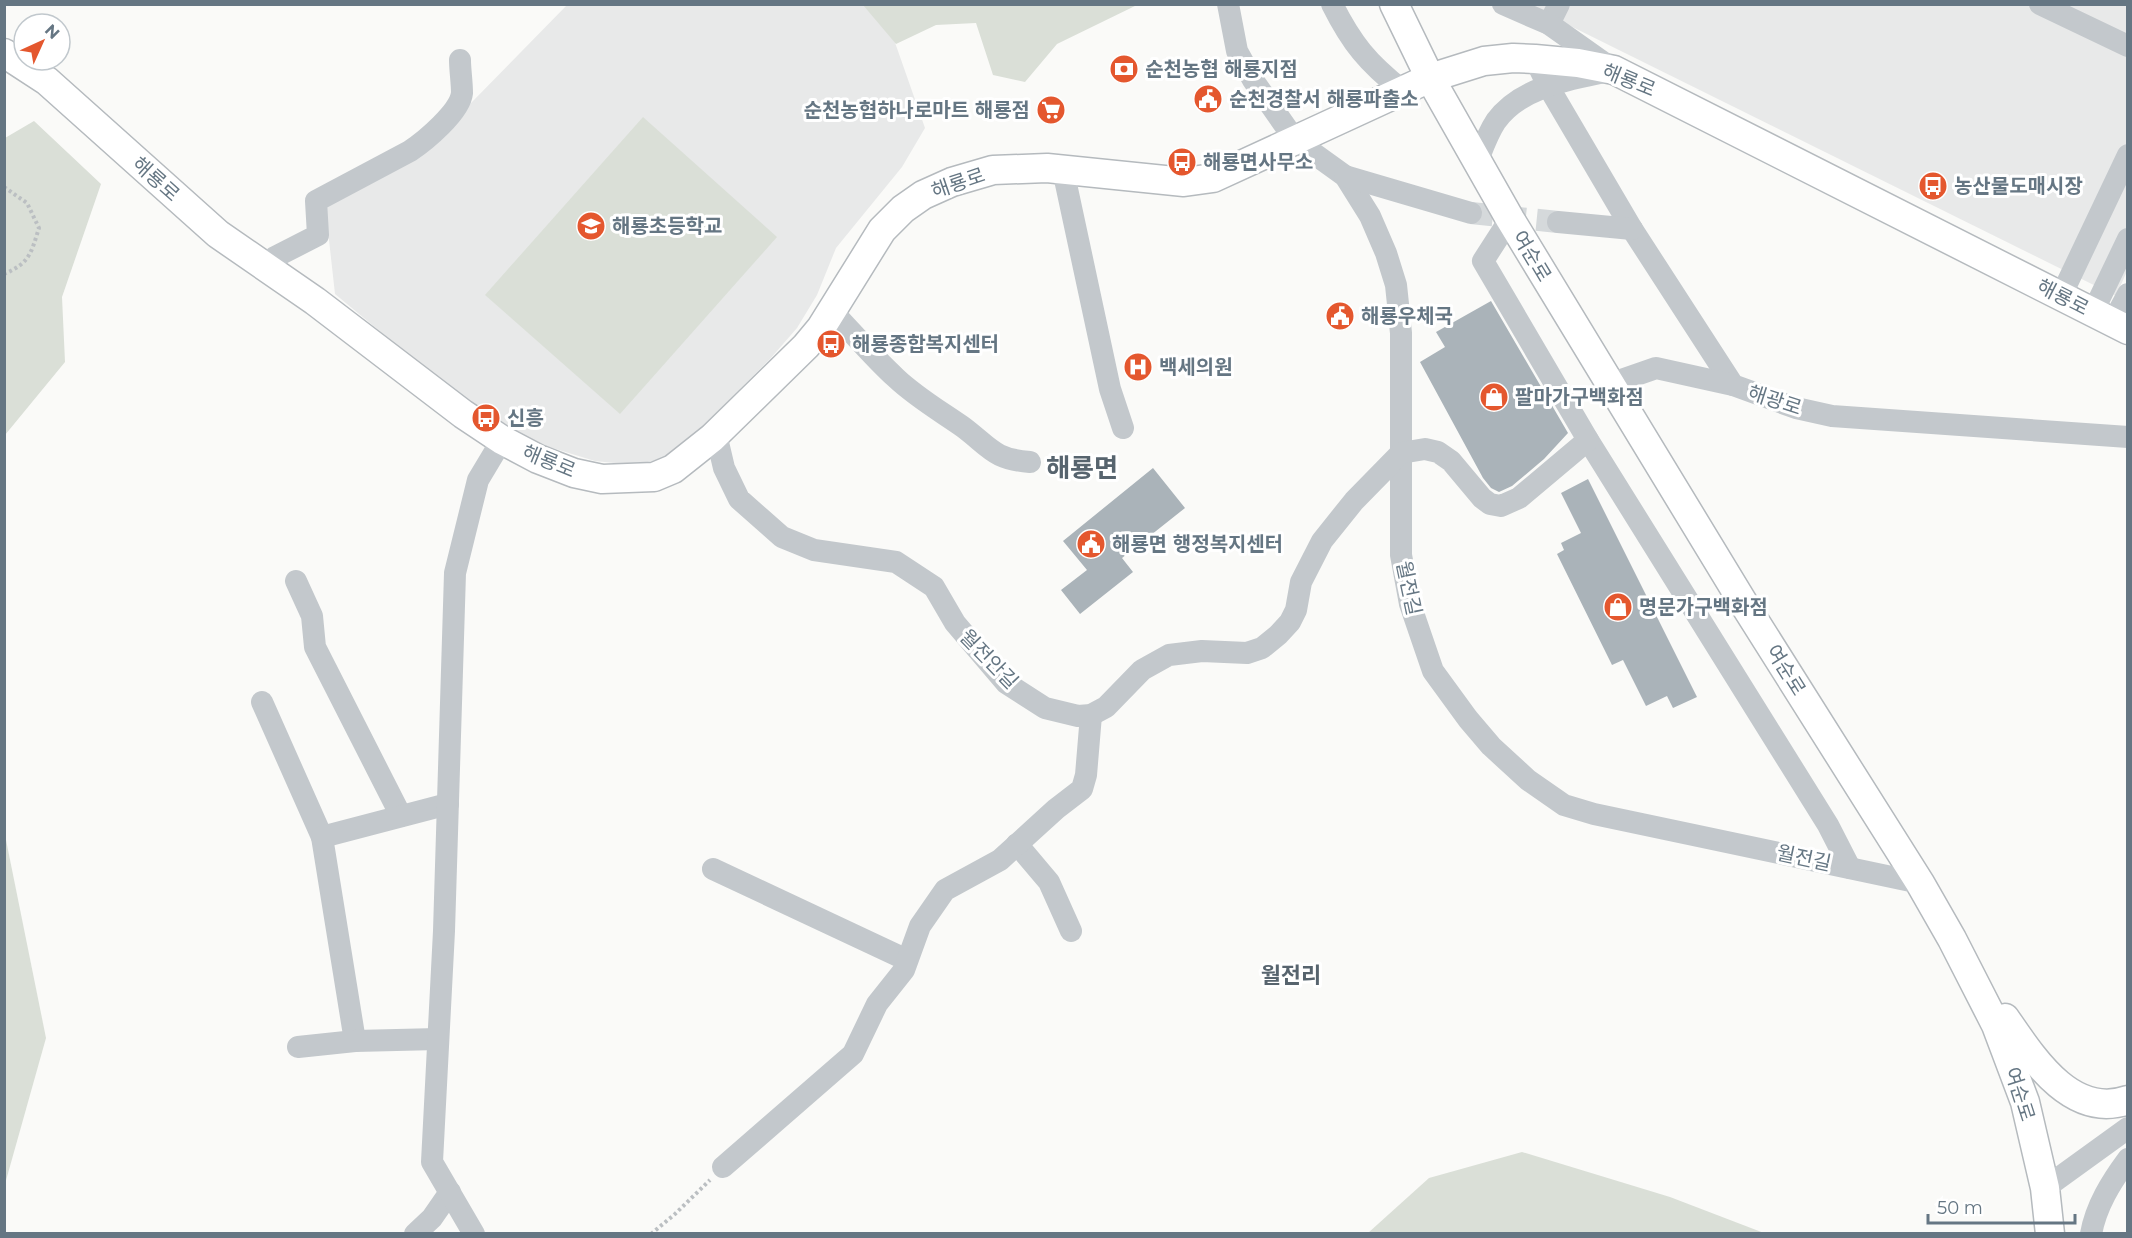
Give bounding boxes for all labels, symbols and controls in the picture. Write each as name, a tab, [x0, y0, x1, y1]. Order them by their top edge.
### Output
north arrow	[12, 12, 72, 72]
text: N	[41, 20, 64, 43]
bank icon: 순천농협 해룡지점	[1108, 53, 1140, 85]
place label: 순천농협 해룡지점	[1145, 57, 1298, 81]
street label: 해룡로	[1599, 59, 1659, 101]
public building icon: 순천경찰서 해룡파출소	[1192, 83, 1224, 115]
place label: 순천경찰서 해룡파출소	[1229, 87, 1419, 111]
supermarket icon: 순천농협하나로마트 해룡점	[1035, 94, 1067, 126]
place label: 순천농협하나로마트 해룡점	[804, 98, 1030, 122]
bus stop icon: 해룡면사무소	[1166, 146, 1198, 178]
place label: 해룡면사무소	[1203, 150, 1313, 174]
street label: 해룡로	[127, 152, 185, 206]
street label: 해룡로	[928, 163, 988, 203]
bus stop icon: 농산물도매시장	[1917, 170, 1949, 202]
place label: 농산물도매시장	[1954, 174, 2083, 198]
school or university icon: 해룡초등학교	[575, 210, 607, 242]
place label: 해룡초등학교	[612, 214, 722, 238]
street label: 여순로	[1507, 226, 1557, 286]
street label: 해룡로	[2033, 274, 2093, 320]
public building icon: 해룡우체국	[1324, 300, 1356, 332]
place label: 해룡우체국	[1361, 304, 1453, 328]
bus stop icon: 해룡종합복지센터	[815, 328, 847, 360]
place label: 해룡종합복지센터	[852, 332, 999, 356]
hospital icon: 백세의원	[1122, 351, 1154, 383]
place label: 백세의원	[1159, 355, 1233, 379]
street label: 해광로	[1745, 380, 1805, 420]
shop icon: 팔마가구백화점	[1478, 381, 1510, 413]
place label: 팔마가구백화점	[1515, 385, 1644, 409]
bus stop icon: 신흥	[470, 402, 502, 434]
place label: 신흥	[507, 406, 544, 430]
street label: 해룡로	[519, 440, 579, 482]
district label: 해룡면	[1046, 452, 1118, 484]
public building icon: 해룡면 행정복지센터	[1075, 528, 1107, 560]
place label: 해룡면 행정복지센터	[1112, 532, 1283, 556]
street label: 월전길	[1392, 559, 1426, 617]
shop icon: 명문가구백화점	[1602, 591, 1634, 623]
place label: 명문가구백화점	[1639, 595, 1768, 619]
street label: 월전안길	[955, 624, 1023, 694]
street label: 여순로	[1761, 640, 1811, 700]
street label: 월전길	[1775, 841, 1833, 875]
district label: 월전리	[1261, 962, 1321, 989]
street label: 여순로	[2000, 1064, 2040, 1124]
scale bar	[1928, 1187, 2075, 1225]
text: 50 m	[1937, 1197, 1983, 1219]

